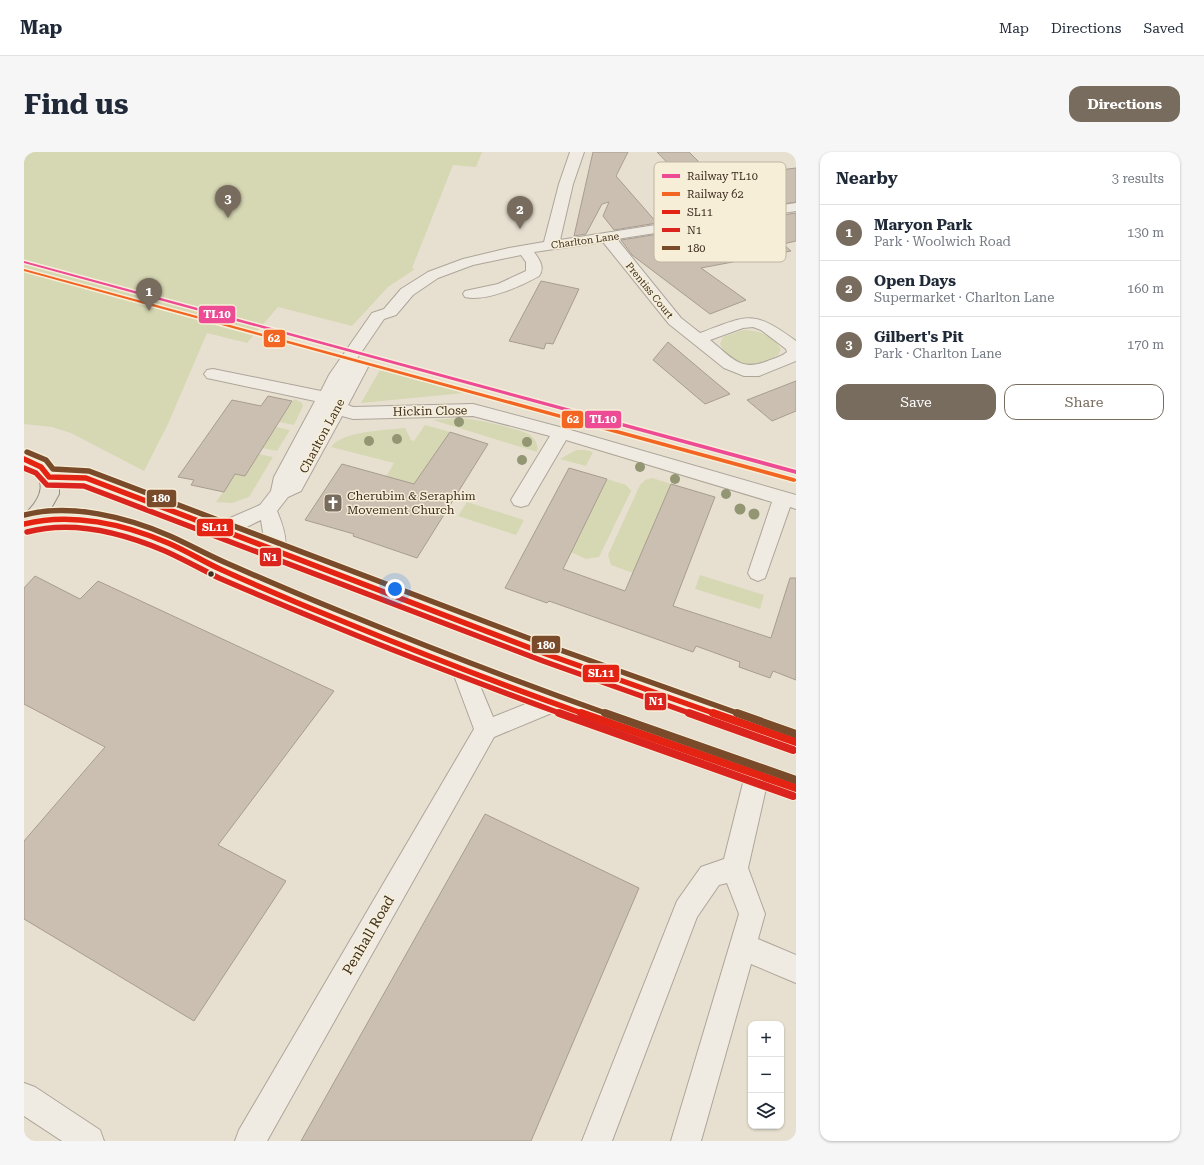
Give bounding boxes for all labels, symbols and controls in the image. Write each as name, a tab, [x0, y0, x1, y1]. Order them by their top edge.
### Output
text: Map	[20, 16, 62, 39]
text: Map	[999, 20, 1029, 36]
text: Directions	[1051, 20, 1121, 36]
text: Saved	[1143, 20, 1184, 36]
button: Directions	[1069, 86, 1180, 122]
text: Find us	[24, 88, 128, 121]
legend	[654, 162, 786, 262]
text: Nearby	[836, 168, 898, 188]
text: Railway TL10	[687, 170, 758, 183]
text: 3 results	[1112, 171, 1164, 186]
pin: 3	[215, 185, 241, 218]
text: Railway 62	[687, 188, 744, 201]
pin: 2	[507, 196, 533, 229]
text: SL11	[687, 206, 713, 219]
text: Maryon Park	[874, 216, 973, 234]
text: N1	[687, 224, 702, 237]
text: 1	[845, 225, 853, 240]
text: 130 m	[1127, 225, 1164, 240]
street label: Charlton Lane	[550, 230, 620, 251]
text: Park · Woolwich Road	[874, 234, 1011, 249]
text: 180	[687, 242, 705, 255]
street label: Prentiss Court	[624, 260, 676, 321]
text: Open Days	[874, 272, 956, 290]
pin: 1	[136, 278, 162, 311]
text: 2	[845, 281, 853, 296]
text: 160 m	[1127, 281, 1164, 296]
text: Supermarket · Charlton Lane	[874, 290, 1054, 305]
line badge: TL10	[198, 305, 236, 324]
text: TL10	[203, 308, 231, 321]
text: Gilbert's Pit	[874, 328, 964, 346]
line badge: 62	[263, 329, 286, 348]
text: 62	[268, 332, 280, 345]
text: 3	[845, 337, 853, 352]
text: 170 m	[1127, 337, 1164, 352]
text: Park · Charlton Lane	[874, 346, 1002, 361]
button: Save	[836, 384, 996, 420]
button: Share	[1004, 384, 1164, 420]
street label: Charlton Lane	[296, 396, 348, 476]
street label: Hickin Close	[393, 403, 468, 419]
line badge: 62	[561, 410, 584, 429]
line badge: TL10	[584, 410, 622, 429]
text: 62	[567, 413, 579, 426]
text: TL10	[589, 413, 617, 426]
line badge: 180	[146, 489, 177, 508]
place label: Cherubim & Seraphim Movement Church	[347, 489, 476, 517]
text: 180	[152, 492, 170, 505]
church icon: Cherubim & Seraphim Movement Church	[322, 492, 344, 514]
line badge: SL11	[196, 518, 234, 537]
text: SL11	[202, 521, 228, 534]
line badge: N1	[259, 547, 282, 567]
text: N1	[263, 551, 277, 564]
unlabelled marker	[206, 569, 216, 579]
your location	[385, 579, 405, 599]
line badge: 180	[531, 635, 561, 654]
text: 180	[537, 639, 555, 652]
line badge: SL11	[582, 664, 620, 683]
text: SL11	[588, 667, 614, 680]
line badge: N1	[644, 692, 667, 711]
text: N1	[649, 695, 663, 708]
street label: Penhall Road	[339, 893, 397, 977]
map controls	[748, 1021, 784, 1129]
button: +	[748, 1021, 784, 1057]
button: −	[748, 1057, 784, 1093]
button: layers	[748, 1093, 784, 1129]

